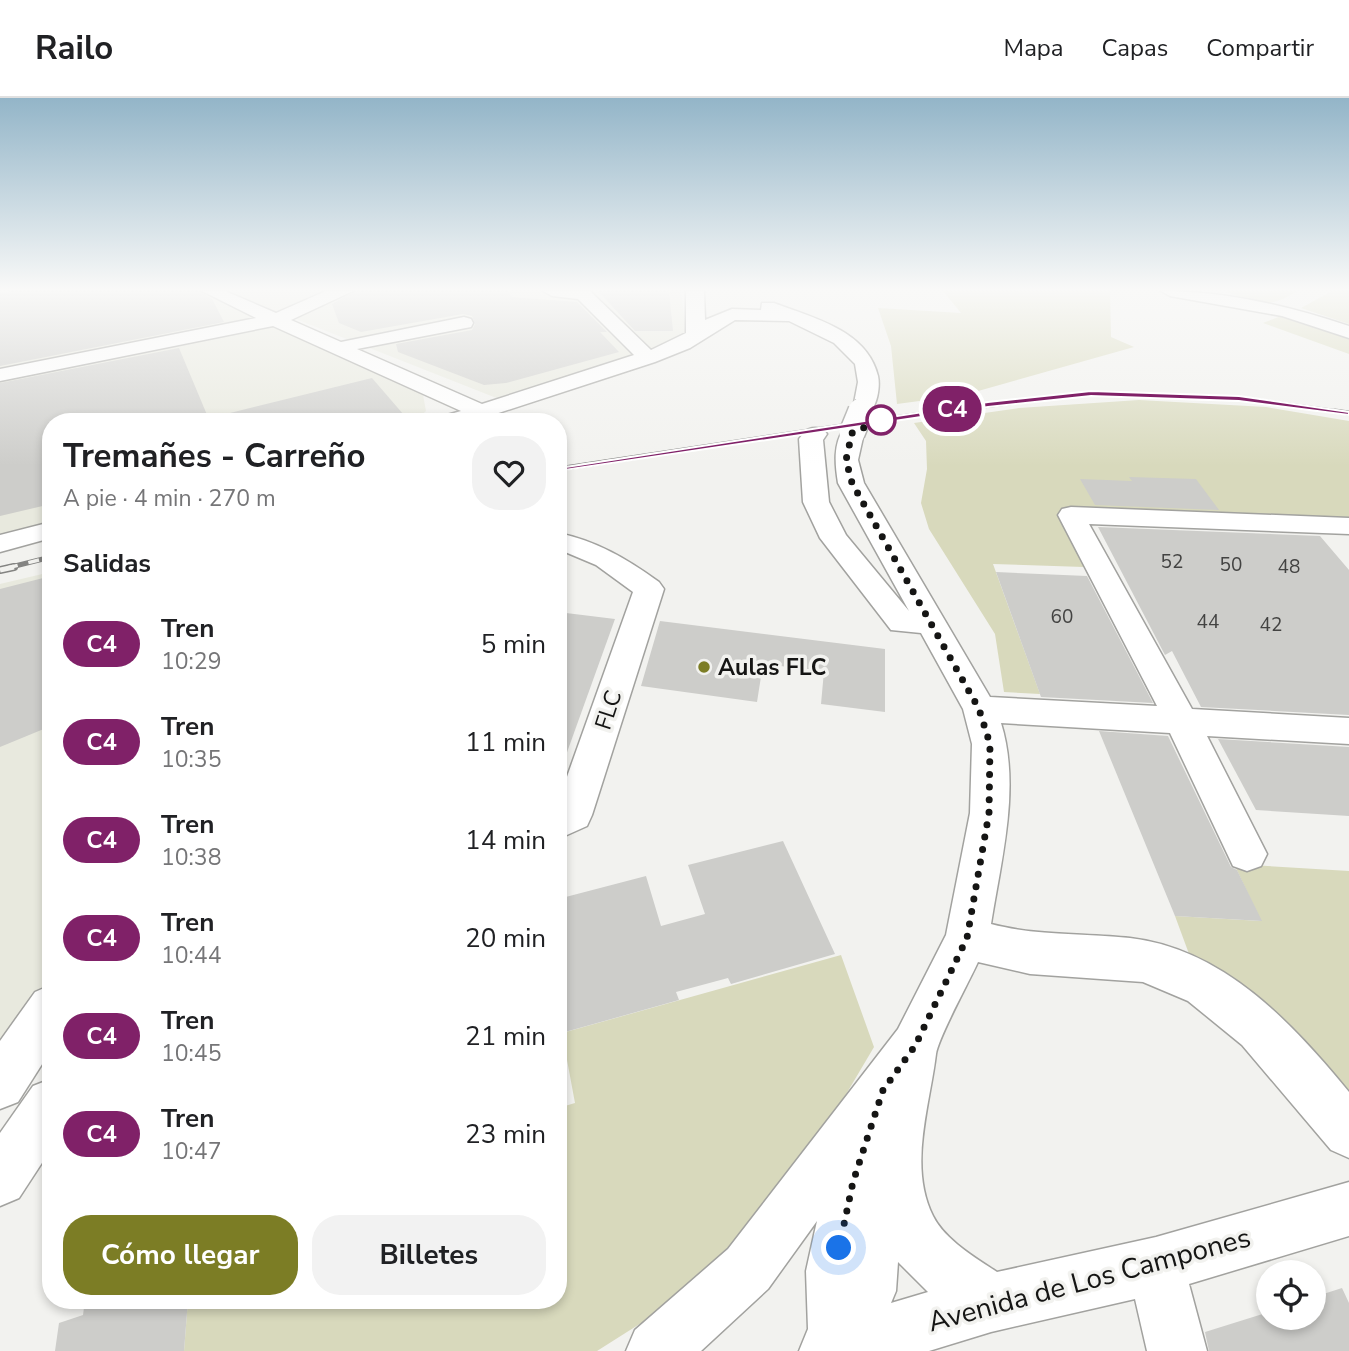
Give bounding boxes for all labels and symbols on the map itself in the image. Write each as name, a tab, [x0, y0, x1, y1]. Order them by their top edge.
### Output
line badge: C4	[920, 386, 984, 432]
unlabelled marker	[866, 405, 896, 435]
house number: 52	[1161, 549, 1183, 575]
house number: 50	[1220, 552, 1242, 578]
house number: 48	[1278, 554, 1300, 580]
house number: 60	[1051, 604, 1073, 630]
house number: 44	[1197, 609, 1219, 635]
house number: 42	[1260, 612, 1282, 638]
place label: Aulas FLC	[718, 652, 826, 683]
marker: Aulas FLC	[696, 659, 712, 675]
street label: FLC	[588, 686, 629, 734]
street label: Avenida de Los Campones	[924, 1219, 1255, 1341]
your location	[821, 1230, 856, 1265]

